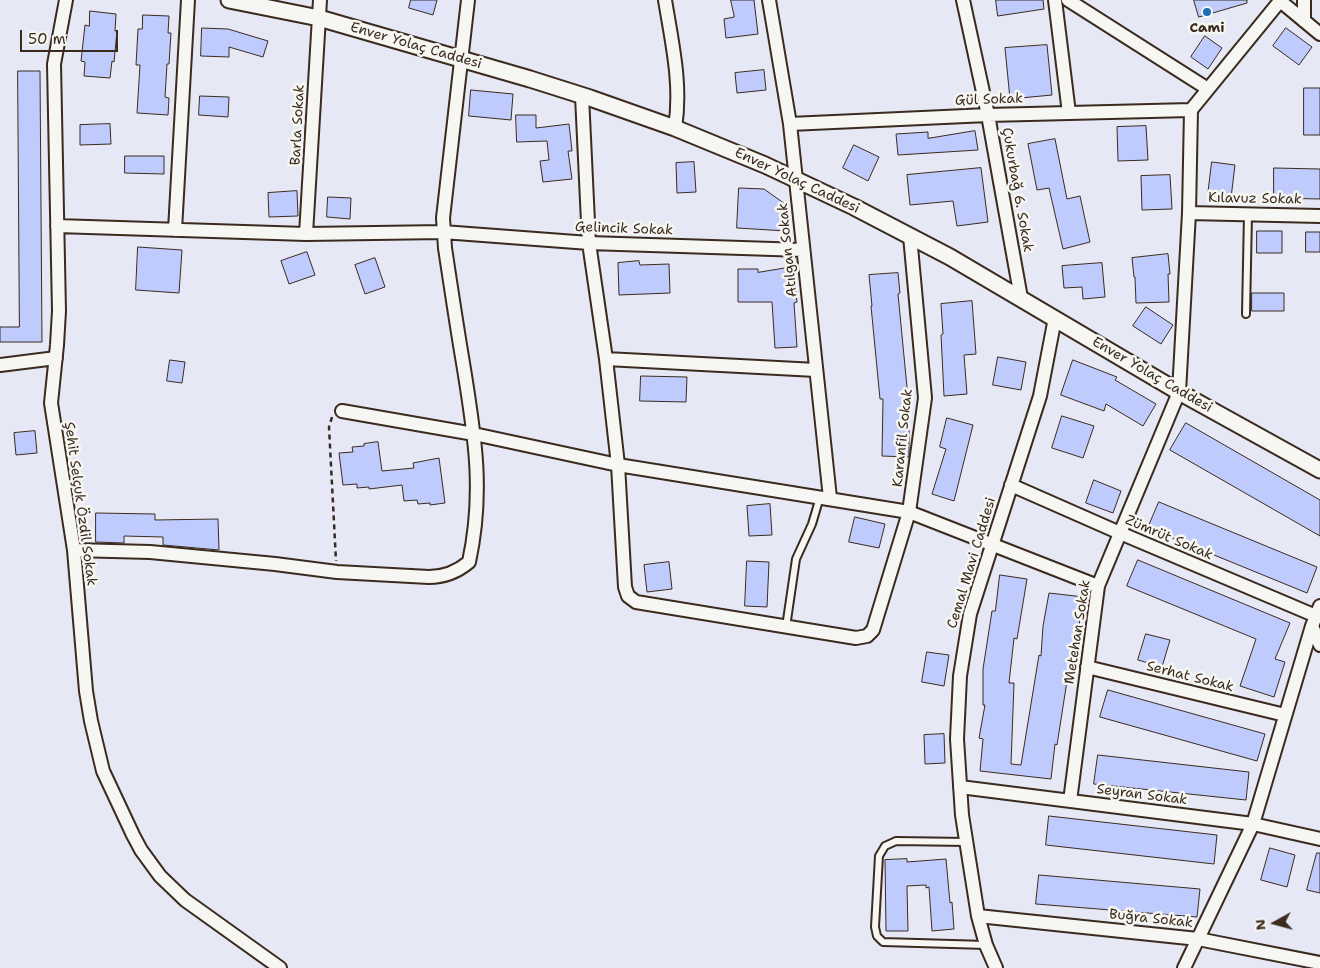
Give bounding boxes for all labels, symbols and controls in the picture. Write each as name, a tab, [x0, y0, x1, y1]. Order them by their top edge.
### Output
marker: Cami	[1201, 6, 1213, 18]
street label: Enver Yolaç Caddesi	[348, 19, 484, 73]
scale bar	[22, 20, 120, 52]
place label: Cami	[1189, 20, 1225, 36]
text: 50 m	[28, 29, 66, 49]
street label: Barla Sokak	[287, 84, 309, 166]
street label: Gül Sokak	[955, 90, 1023, 110]
street label: Çukurbağ 6. Sokak	[998, 127, 1036, 253]
street label: Enver Yolaç Caddesi	[732, 145, 862, 217]
street label: Kılavuz Sokak	[1208, 190, 1302, 208]
street label: Atılgan Sokak	[775, 202, 801, 298]
street label: Gelincik Sokak	[575, 219, 673, 239]
street label: Enver Yolaç Caddesi	[1089, 334, 1215, 416]
street label: Karanfil Sokak	[889, 388, 917, 488]
street label: Şehit Selçuk Özdil Sokak	[60, 421, 100, 587]
street label: Cemal Mavi Caddesi	[944, 495, 1000, 631]
street label: Zümrüt Sokak	[1123, 512, 1215, 564]
street label: Metehan Sokak	[1061, 579, 1095, 685]
street label: Serhat Sokak	[1144, 658, 1236, 696]
street label: Seyran Sokak	[1096, 781, 1188, 809]
north arrow	[1250, 898, 1300, 948]
street label: Buğra Sokak	[1108, 906, 1194, 932]
text: N	[1251, 918, 1270, 931]

